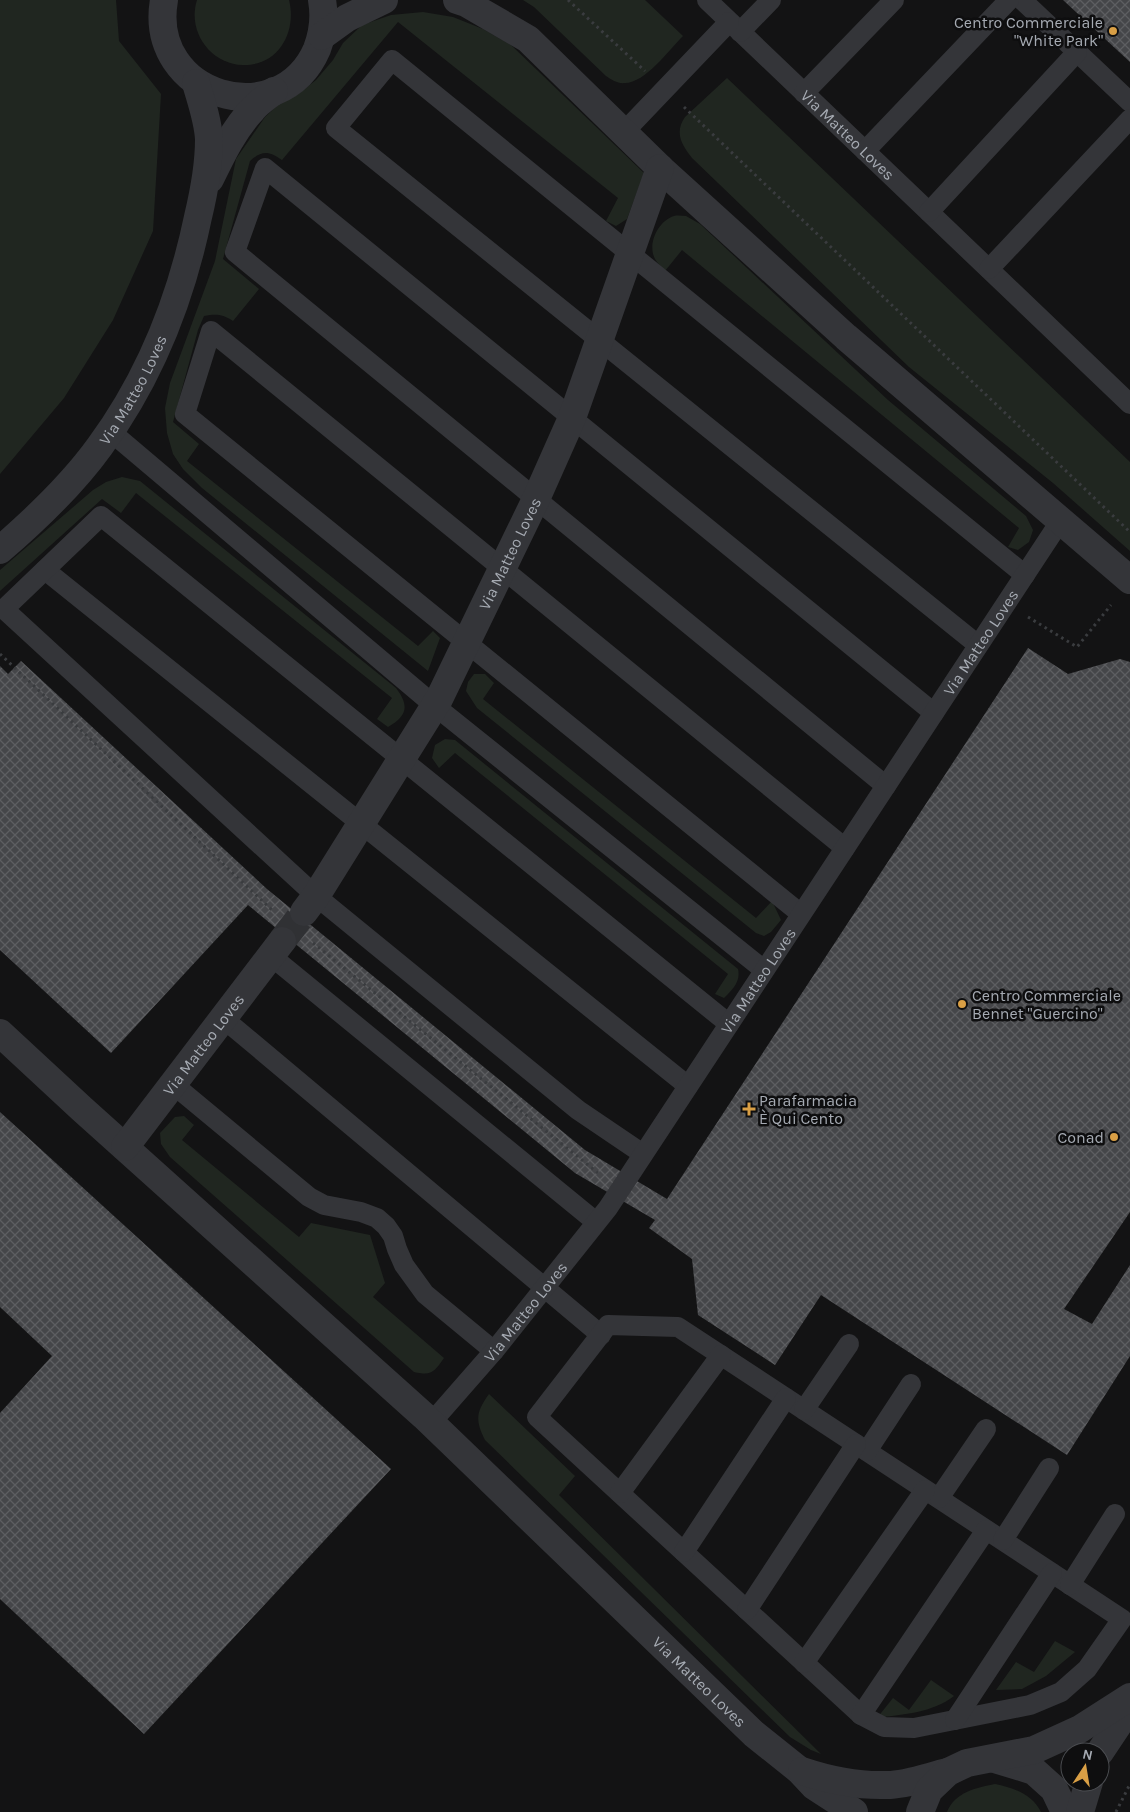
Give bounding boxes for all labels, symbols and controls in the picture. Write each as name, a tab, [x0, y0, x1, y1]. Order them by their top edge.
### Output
place label: Centro Commerciale "White Park"	[954, 13, 1103, 50]
marker: Centro Commerciale "White Park"	[1107, 25, 1119, 37]
street label: Via Matteo Loves	[797, 86, 899, 184]
street label: Via Matteo Loves	[95, 332, 171, 448]
street label: Via Matteo Loves	[475, 494, 545, 613]
street label: Via Matteo Loves	[939, 586, 1023, 699]
street label: Via Matteo Loves	[717, 924, 800, 1037]
place label: Centro Commerciale Bennet "Guercino"	[972, 986, 1121, 1023]
street label: Via Matteo Loves	[159, 990, 248, 1099]
marker: Centro Commerciale Bennet "Guercino"	[956, 998, 968, 1010]
place label: Parafarmacia È Qui Cento	[759, 1091, 857, 1128]
marker: Parafarmacia È Qui Cento	[743, 1103, 755, 1115]
place label: Conad	[1058, 1128, 1104, 1147]
marker: Conad	[1108, 1131, 1120, 1143]
street label: Via Matteo Loves	[480, 1258, 571, 1366]
street label: Via Matteo Loves	[648, 1632, 750, 1731]
north arrow	[1060, 1742, 1110, 1792]
text: N	[1081, 1745, 1094, 1764]

